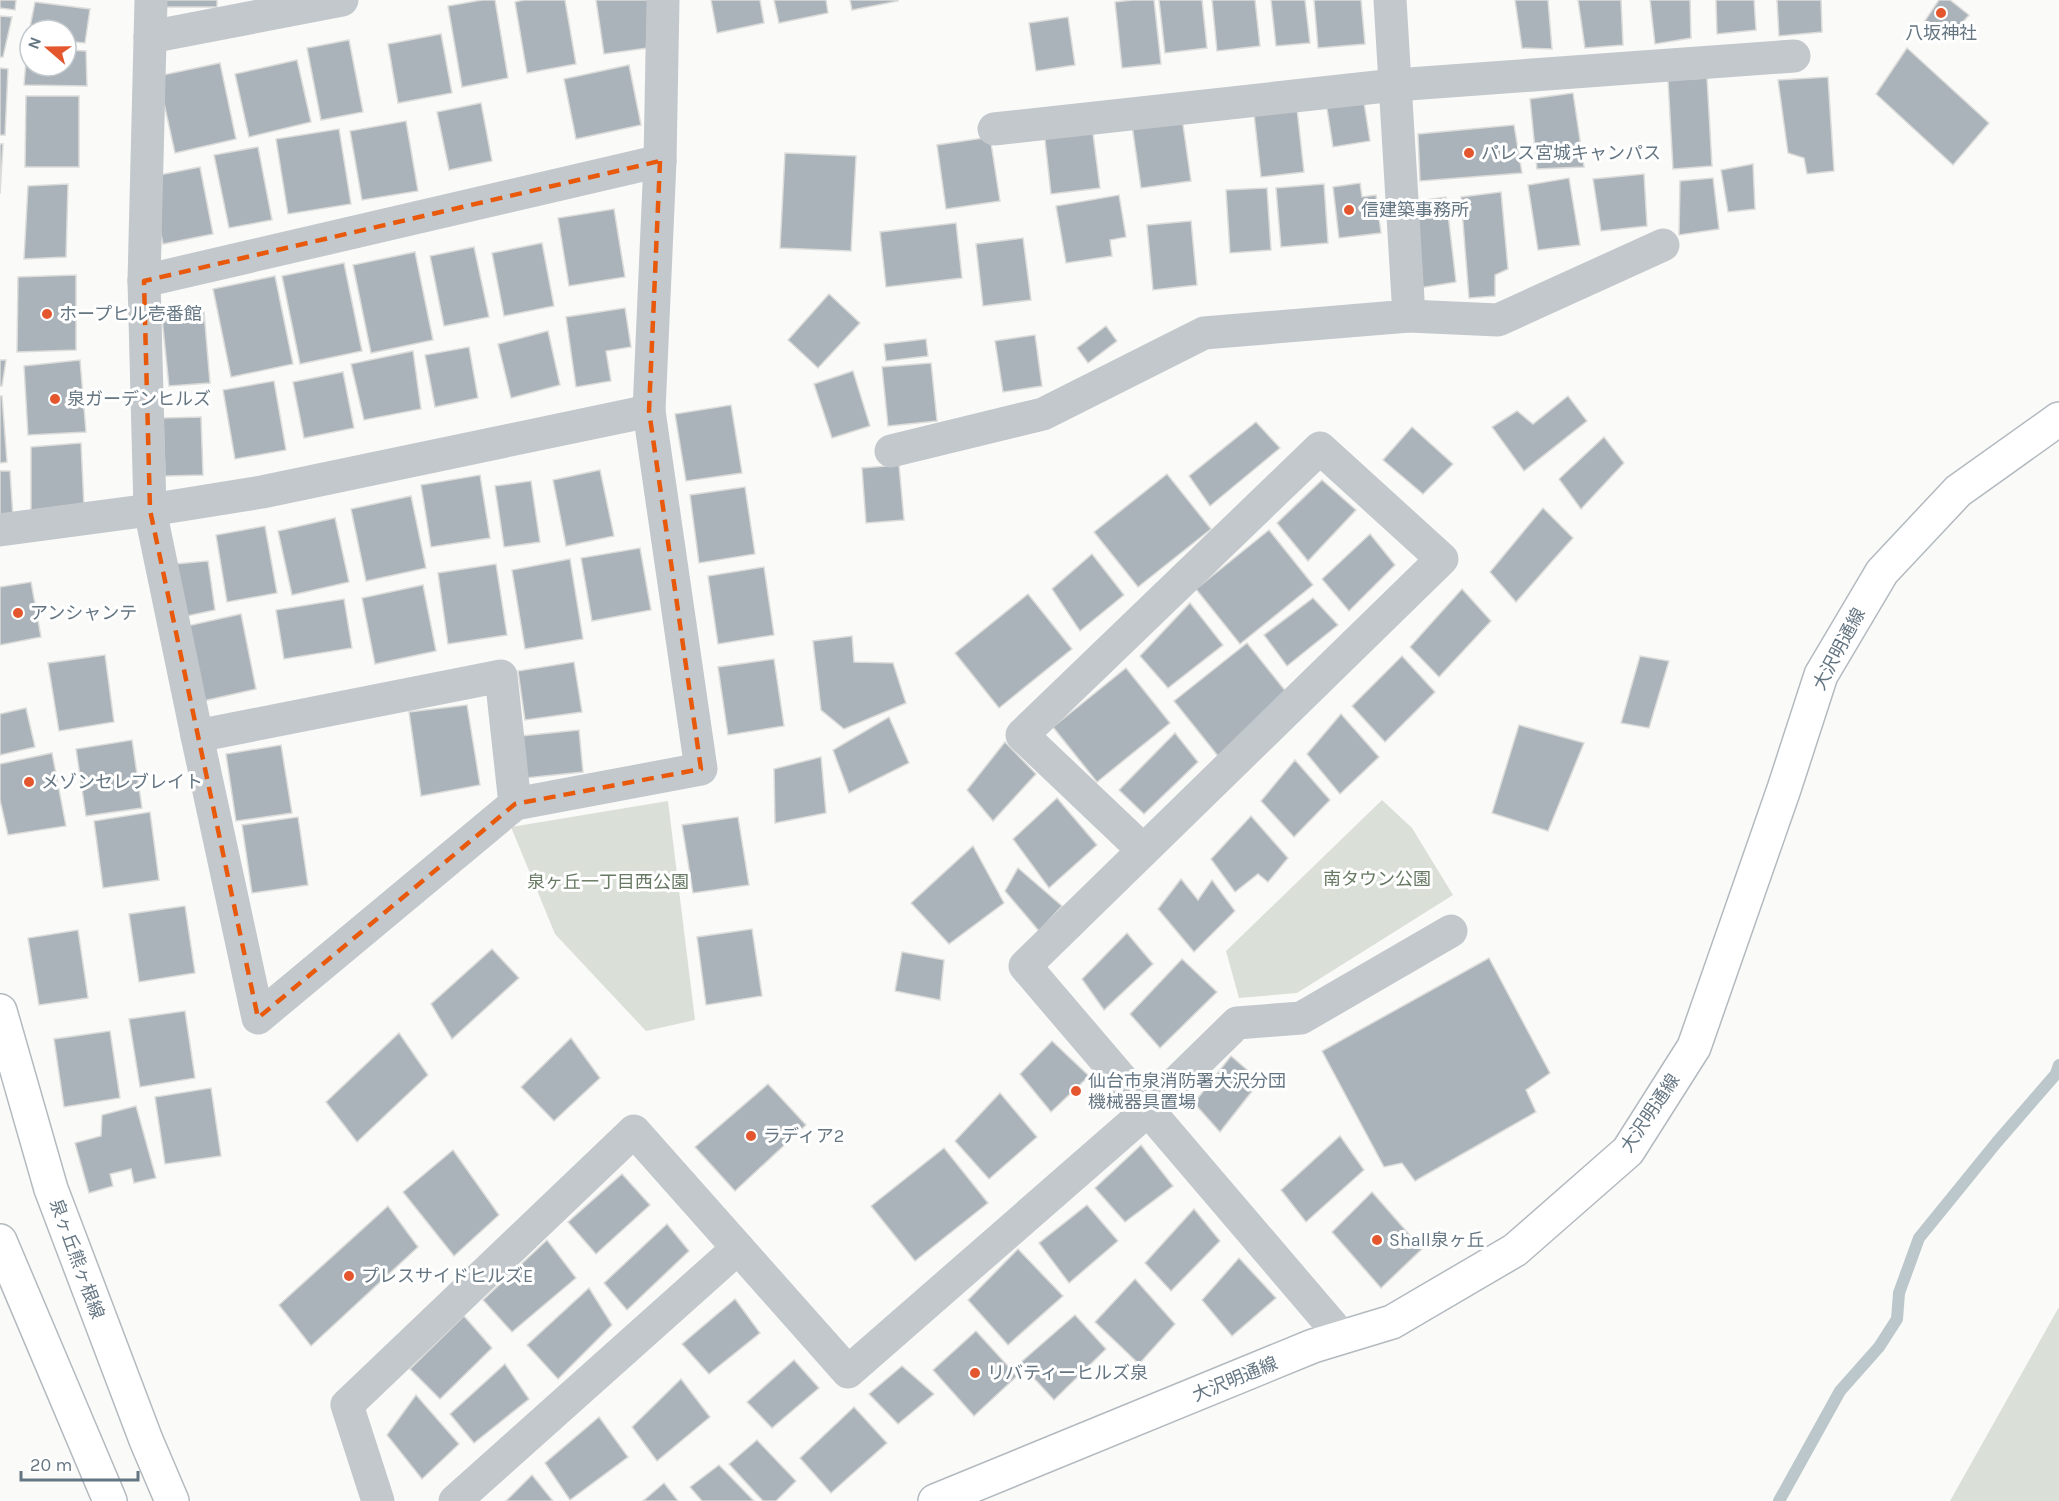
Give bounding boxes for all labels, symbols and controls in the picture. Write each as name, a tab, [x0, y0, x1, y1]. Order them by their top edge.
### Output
marker: 八坂神社	[1934, 6, 1948, 20]
north arrow	[18, 18, 78, 78]
place label: 八坂神社	[1905, 22, 1977, 44]
text: N	[23, 34, 45, 52]
place label: パレス宮城キャンパス	[1481, 142, 1661, 164]
marker: パレス宮城キャンパス	[1462, 146, 1476, 160]
place label: 信建築事務所	[1361, 199, 1469, 221]
marker: 信建築事務所	[1342, 203, 1356, 217]
place label: ホープヒル壱番館	[59, 303, 202, 325]
marker: ホープヒル壱番館	[40, 307, 54, 321]
place label: 泉ガーデンヒルズ	[67, 388, 211, 410]
marker: 泉ガーデンヒルズ	[48, 392, 62, 406]
place label: アンシャンテ	[30, 602, 137, 624]
street label: 大沢明通線	[1808, 604, 1870, 694]
marker: アンシャンテ	[11, 606, 25, 620]
place label: メゾンセレブレイト	[41, 771, 203, 793]
marker: メゾンセレブレイト	[22, 775, 36, 789]
park label: 南タウン公園	[1323, 868, 1431, 890]
park label: 泉ヶ丘一丁目西公園	[527, 871, 689, 893]
place label: 仙台市泉消防署大沢分団 機械器具置場	[1088, 1070, 1286, 1113]
street label: 大沢明通線	[1616, 1070, 1684, 1156]
marker: 仙台市泉消防署大沢分団 機械器具置場	[1069, 1084, 1083, 1098]
place label: ラディア2	[763, 1125, 844, 1147]
marker: ラディア2	[744, 1129, 758, 1143]
street label: 泉ヶ丘熊ヶ根線	[45, 1196, 109, 1322]
place label: Shall泉ヶ丘	[1389, 1229, 1485, 1251]
marker: Shall泉ヶ丘	[1370, 1233, 1384, 1247]
place label: プレスサイドヒルズE	[361, 1265, 533, 1287]
marker: プレスサイドヒルズE	[342, 1269, 356, 1283]
street label: 大沢明通線	[1189, 1352, 1281, 1406]
place label: リバティーヒルズ泉	[987, 1362, 1148, 1384]
marker: リバティーヒルズ泉	[968, 1366, 982, 1380]
scale bar	[21, 1444, 138, 1482]
text: 20 m	[30, 1454, 72, 1476]

